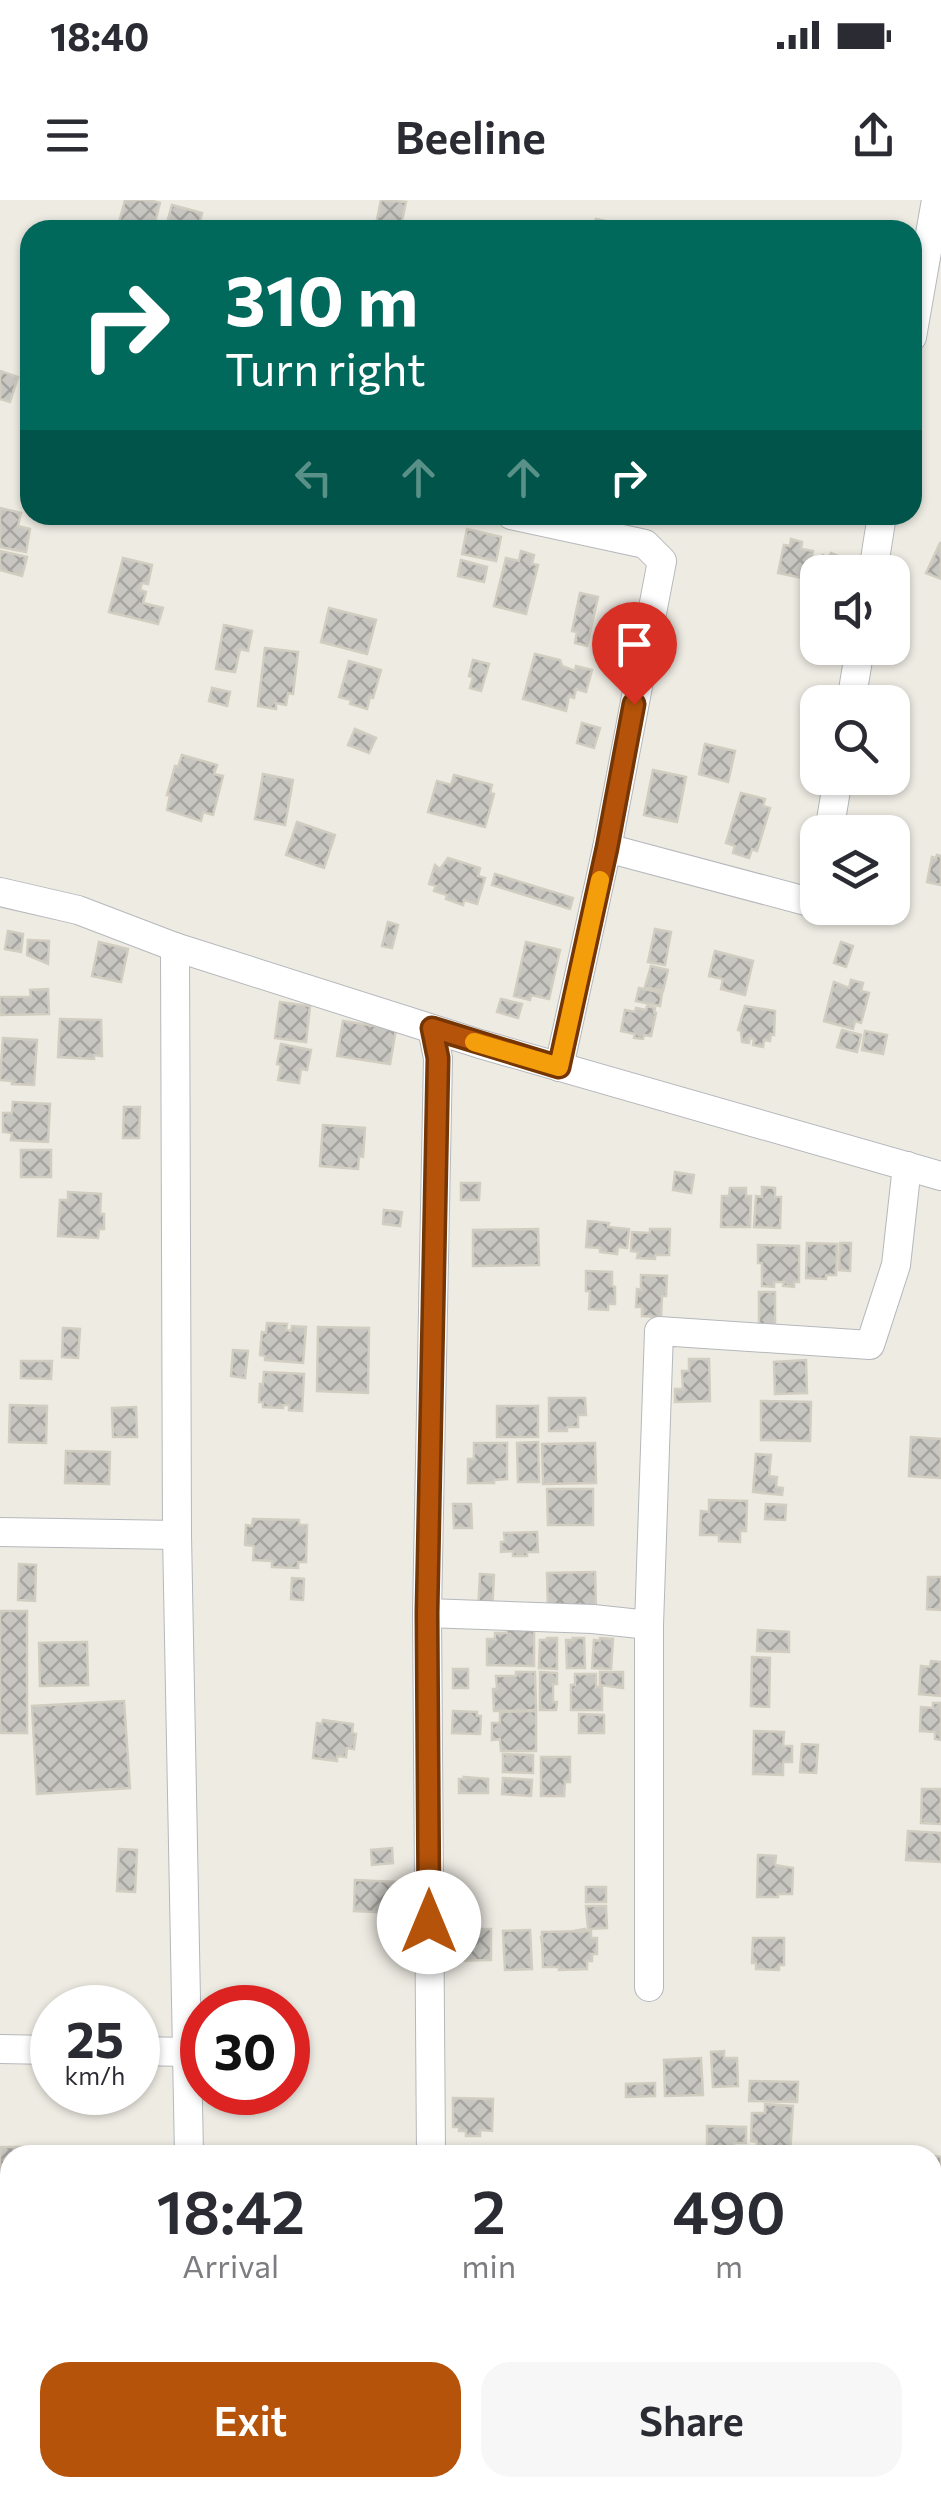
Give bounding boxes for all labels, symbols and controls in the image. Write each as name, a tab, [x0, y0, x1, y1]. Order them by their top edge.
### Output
text: 18:40	[50, 12, 149, 59]
icon: menu	[40, 108, 95, 163]
text: Beeline	[395, 108, 546, 163]
icon: share	[846, 108, 901, 163]
text: 310 m	[225, 255, 418, 340]
icon: right	[60, 260, 190, 390]
text: Turn right	[225, 340, 426, 395]
icon: left	[286, 450, 341, 505]
icon: ahead	[391, 450, 446, 505]
icon: ahead	[496, 450, 551, 505]
icon: right	[601, 450, 656, 505]
map controls	[800, 555, 910, 925]
button: sound	[800, 555, 910, 665]
pin	[592, 602, 677, 705]
icon: arrive	[607, 617, 662, 672]
button: search	[800, 685, 910, 795]
button: layers	[800, 815, 910, 925]
position arrow	[377, 1870, 481, 1974]
speed limit sign: 30	[180, 1985, 310, 2115]
text: 25	[66, 2007, 124, 2068]
text: km/h	[65, 2060, 125, 2090]
text: 18:42	[156, 2173, 305, 2246]
text: 2	[472, 2173, 506, 2246]
text: 490	[673, 2173, 786, 2246]
text: Arrival	[182, 2245, 279, 2285]
text: min	[462, 2245, 516, 2285]
text: m	[715, 2245, 743, 2285]
button: Exit	[40, 2362, 461, 2477]
button: Share	[481, 2362, 902, 2477]

